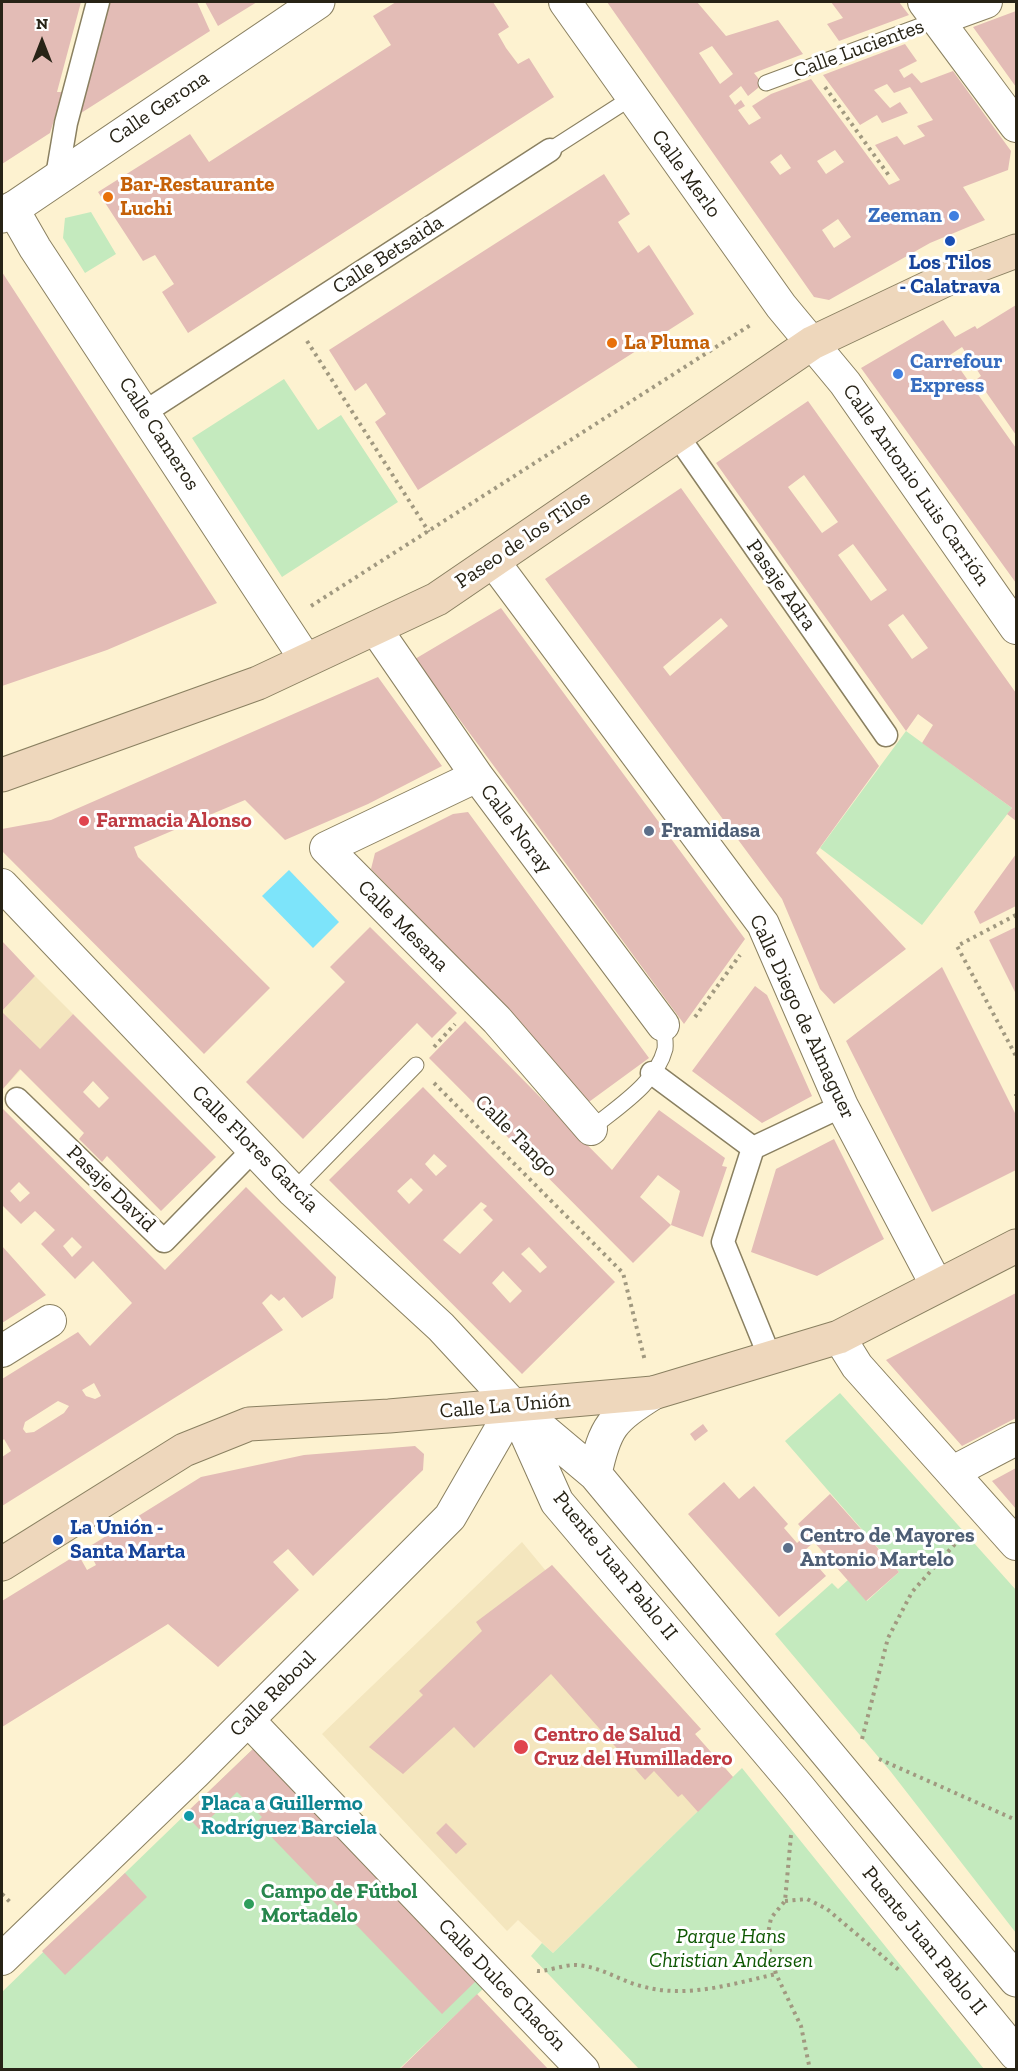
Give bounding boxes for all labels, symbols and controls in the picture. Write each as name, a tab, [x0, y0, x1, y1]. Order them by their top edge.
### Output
north arrow	[12, 12, 72, 72]
text: N	[36, 14, 48, 33]
street label: Calle Lucientes	[790, 14, 928, 84]
street label: Calle Gerona	[104, 65, 214, 151]
street label: Calle Merlo	[646, 125, 726, 223]
place label: Bar-Restaurante Luchi	[120, 172, 274, 222]
marker: Bar-Restaurante Luchi	[101, 190, 115, 204]
place label: Zeeman	[868, 203, 942, 229]
marker: Zeeman	[947, 209, 961, 223]
street label: Calle Betsaida	[328, 210, 448, 300]
marker: Los Tilos - Calatrava	[943, 234, 957, 248]
place label: Los Tilos - Calatrava	[900, 250, 1000, 300]
place label: La Pluma	[624, 330, 710, 356]
marker: La Pluma	[605, 336, 619, 350]
place label: Carrefour Express	[910, 349, 1002, 399]
marker: Carrefour Express	[891, 367, 905, 381]
street label: Calle Cameros	[113, 373, 205, 495]
street label: Calle Antonio Luis Carrión	[837, 379, 995, 591]
street label: Paseo de los Tilos	[451, 485, 595, 595]
street label: Pasaje Adra	[741, 535, 821, 635]
street label: Calle Noray	[474, 780, 558, 878]
place label: Farmacia Alonso	[96, 808, 252, 834]
marker: Farmacia Alonso	[77, 814, 91, 828]
place label: Framidasa	[661, 818, 760, 844]
marker: Framidasa	[642, 824, 656, 838]
street label: Calle Mesana	[352, 875, 454, 977]
street label: Calle Diego de Almaguer	[744, 911, 860, 1123]
street label: Calle Flores García	[186, 1080, 324, 1218]
street label: Calle Tango	[469, 1089, 563, 1183]
street label: Pasaje David	[61, 1140, 161, 1238]
street label: Calle La Unión	[439, 1388, 571, 1424]
street label: Puente Juan Pablo II	[547, 1487, 683, 1645]
place label: La Unión - Santa Marta	[70, 1515, 185, 1565]
place label: Centro de Mayores Antonio Martelo	[800, 1523, 975, 1573]
marker: La Unión - Santa Marta	[51, 1533, 65, 1547]
marker: Centro de Mayores Antonio Martelo	[781, 1541, 795, 1555]
street label: Calle Reboul	[225, 1646, 321, 1742]
place label: Centro de Salud Cruz del Humilladero	[534, 1722, 733, 1772]
marker: Centro de Salud Cruz del Humilladero	[512, 1738, 530, 1756]
place label: Placa a Guillermo Rodríguez Barciela	[201, 1791, 377, 1841]
marker: Placa a Guillermo Rodríguez Barciela	[182, 1809, 196, 1823]
street label: Puente Juan Pablo II	[856, 1862, 992, 2020]
place label: Campo de Fútbol Mortadelo	[261, 1879, 418, 1929]
marker: Campo de Fútbol Mortadelo	[242, 1897, 256, 1911]
street label: Calle Dulce Chacón	[432, 1914, 572, 2056]
park label: Parque Hans Christian Andersen	[649, 1924, 813, 1974]

